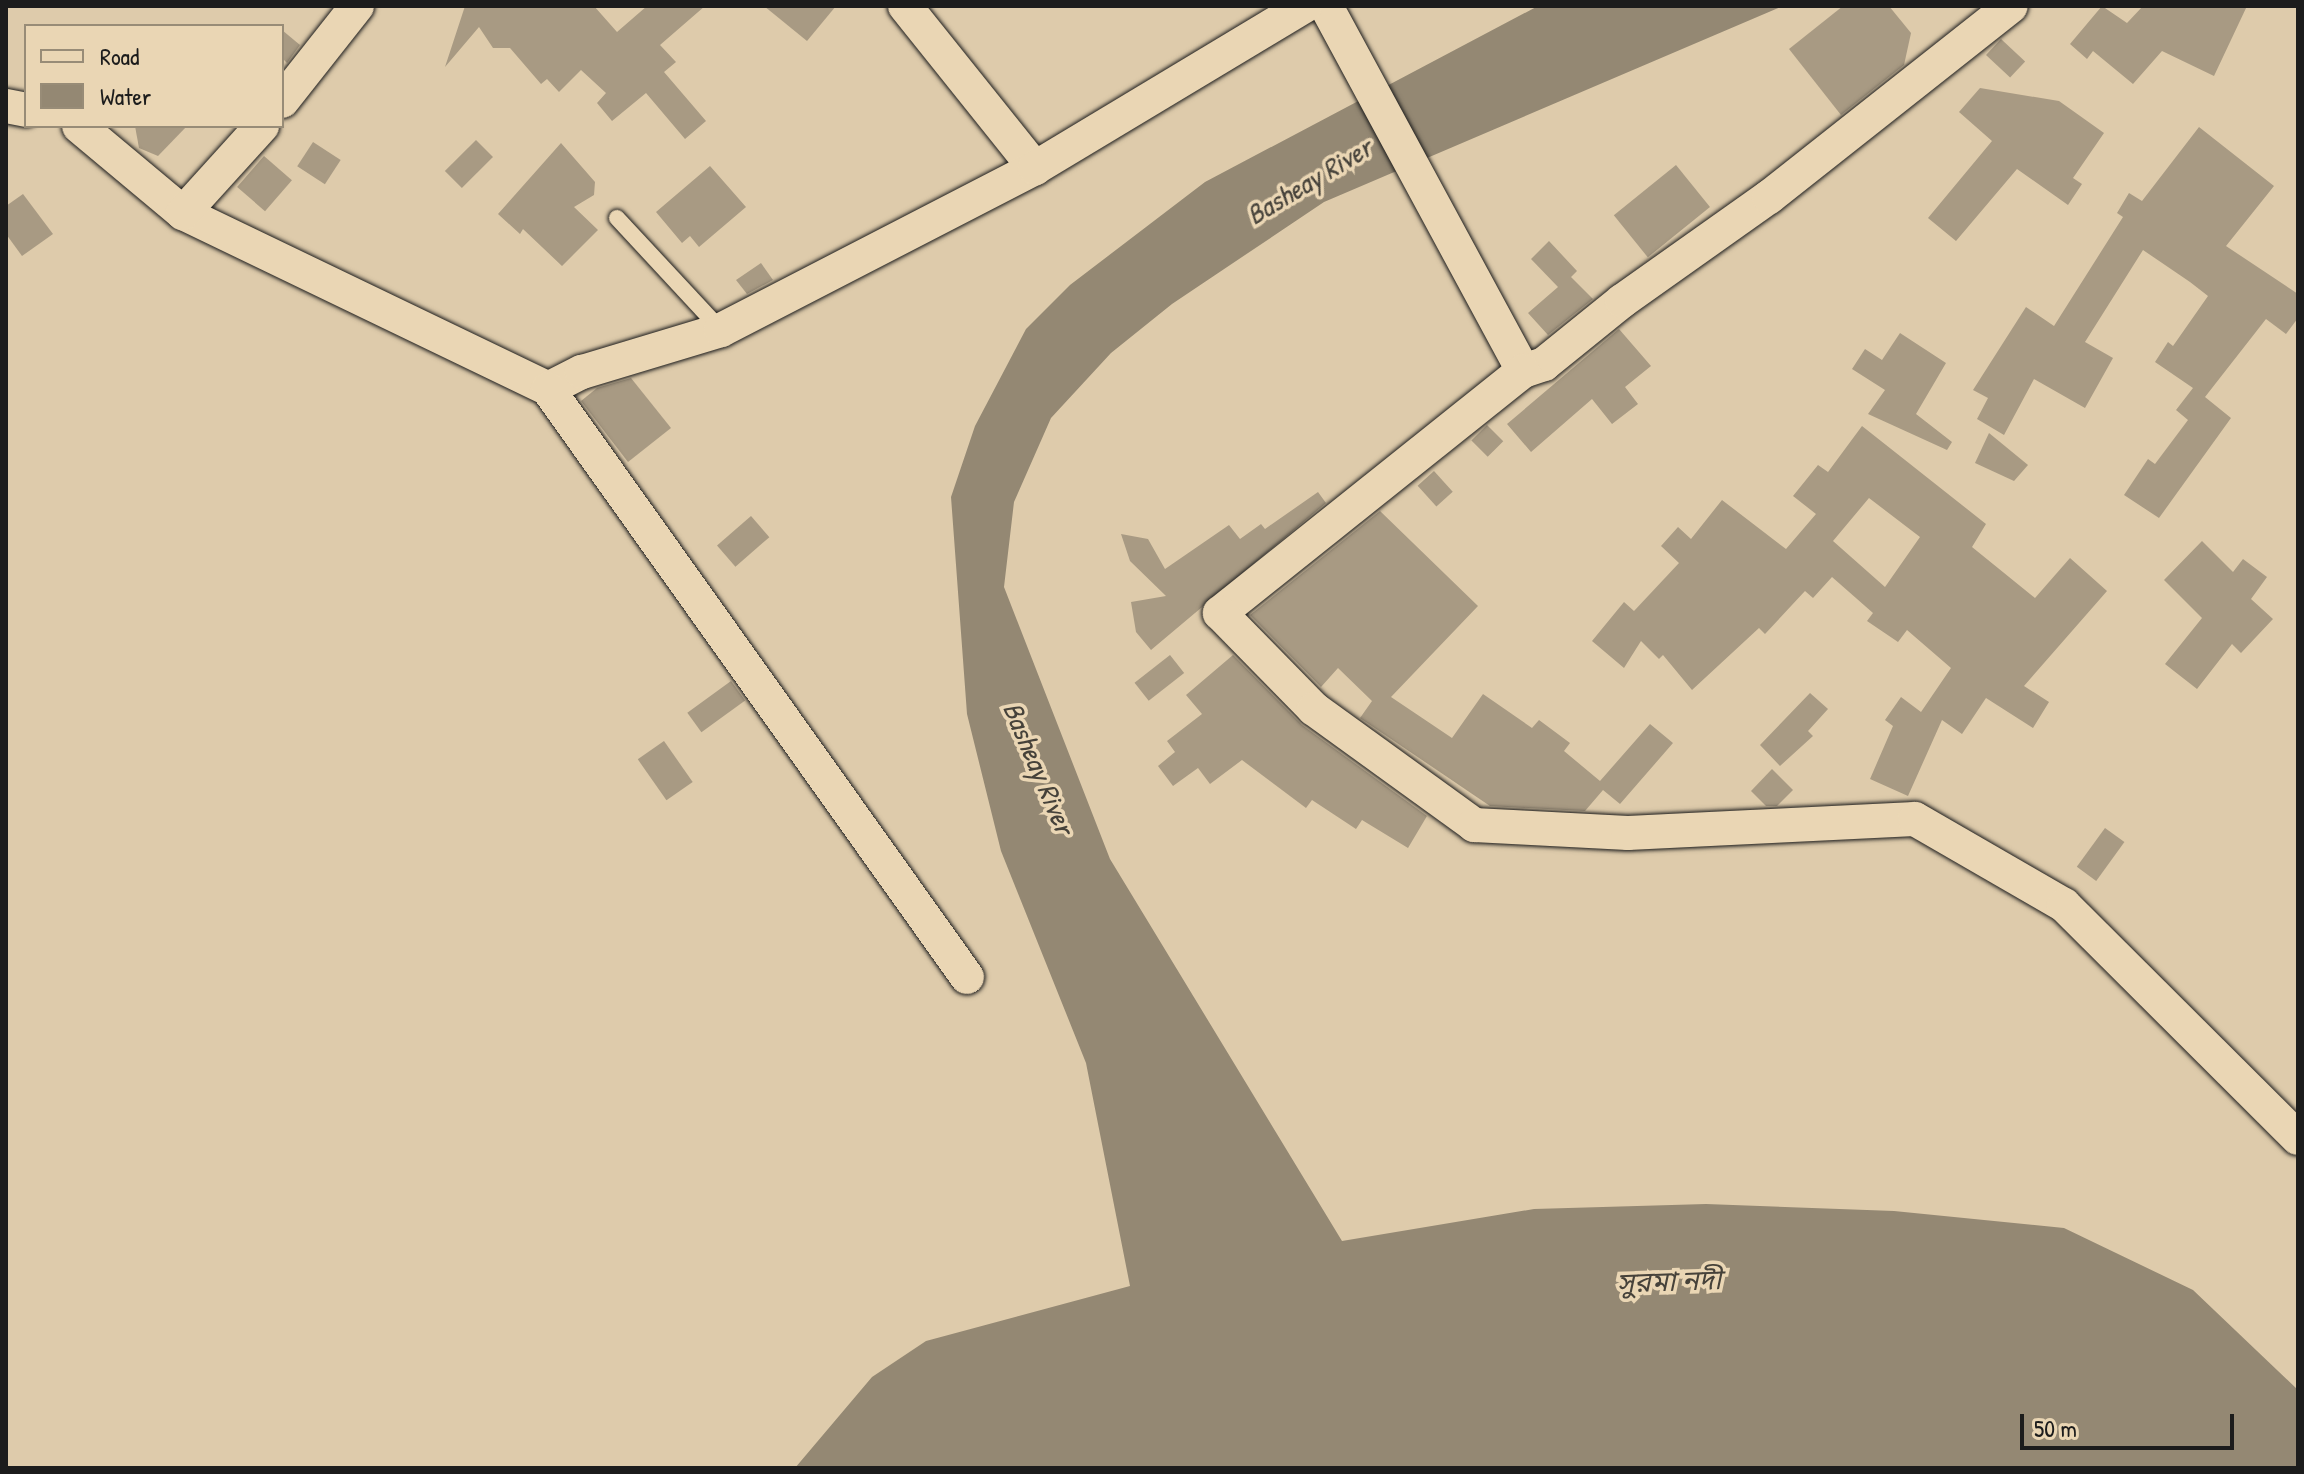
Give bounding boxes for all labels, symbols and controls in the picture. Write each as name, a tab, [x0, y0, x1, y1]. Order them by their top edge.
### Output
legend	[24, 24, 284, 128]
text: Road	[100, 40, 139, 72]
text: Water	[100, 80, 151, 112]
water label: Basheay River	[1240, 130, 1378, 232]
water label: Basheay River	[996, 697, 1082, 839]
water label: সুরমা নদী	[1616, 1262, 1722, 1300]
scale bar	[2024, 1398, 2238, 1448]
text: 50 m	[2034, 1412, 2077, 1444]

